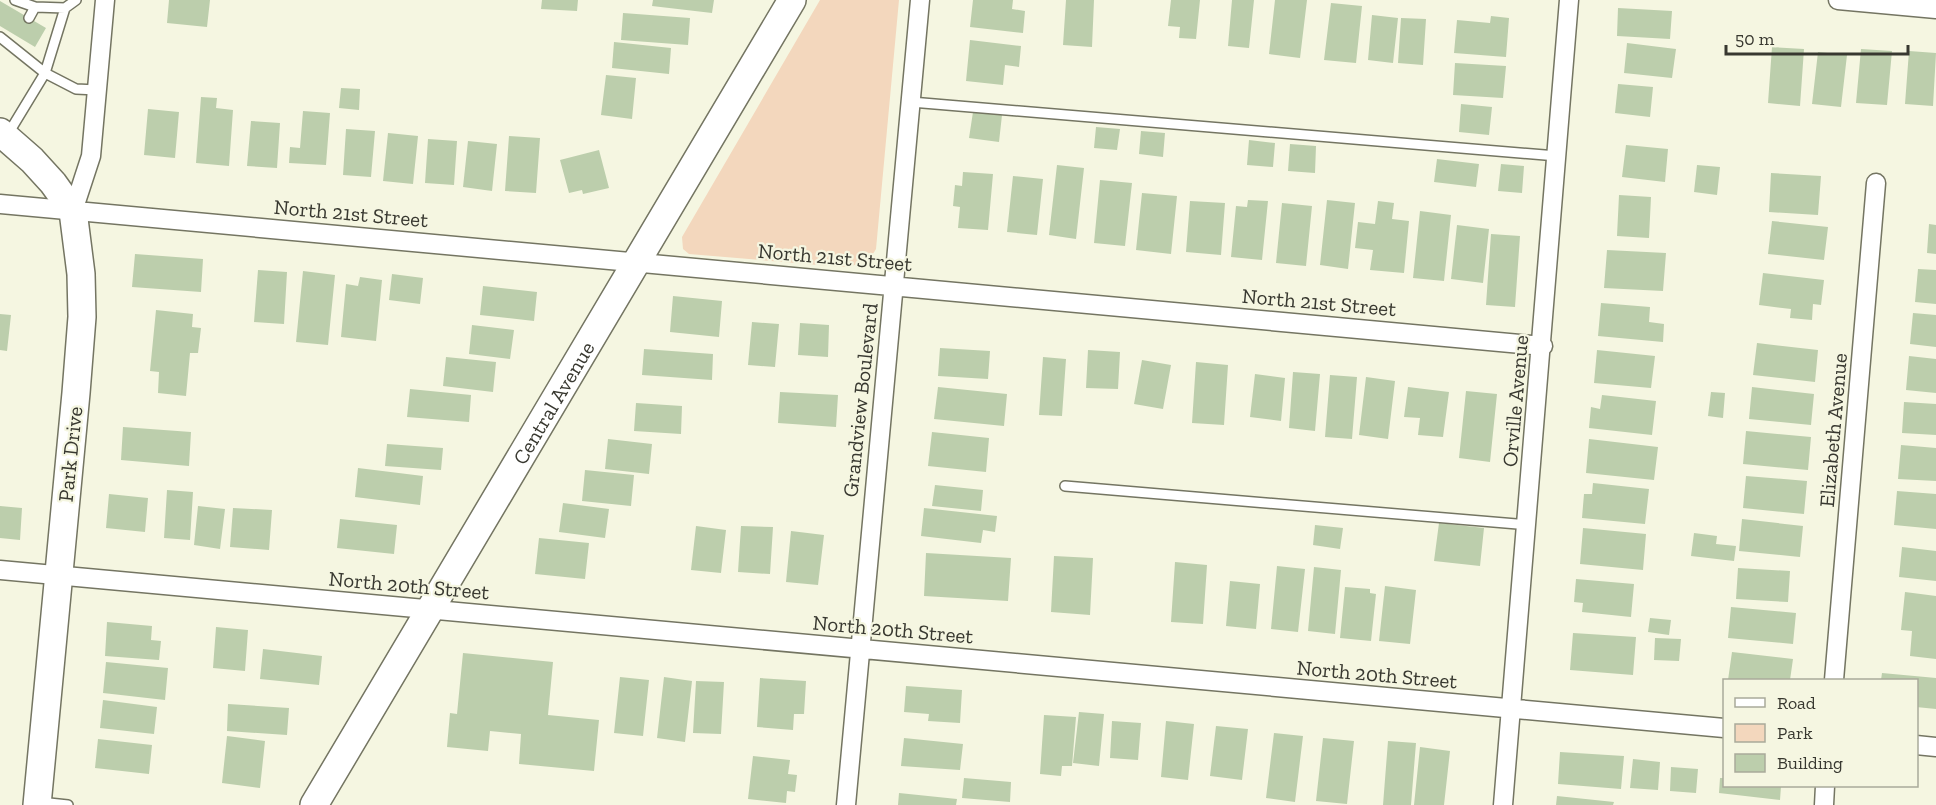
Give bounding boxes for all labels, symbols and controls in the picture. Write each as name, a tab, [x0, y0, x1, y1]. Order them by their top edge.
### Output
scale bar	[1726, 18, 1908, 56]
text: 50 m	[1735, 28, 1775, 50]
street label: North 21st Street	[273, 194, 429, 232]
street label: North 21st Street	[757, 238, 913, 276]
street label: North 21st Street	[1241, 283, 1397, 321]
street label: Grandview Boulevard	[837, 301, 883, 498]
street label: Orville Avenue	[1497, 334, 1533, 468]
street label: Central Avenue	[507, 337, 599, 469]
street label: Elizabeth Avenue	[1814, 352, 1852, 508]
street label: Park Drive	[53, 405, 87, 503]
street label: North 20th Street	[328, 566, 491, 604]
street label: North 20th Street	[812, 610, 975, 648]
street label: North 20th Street	[1296, 655, 1459, 693]
legend	[1723, 679, 1918, 787]
text: Road	[1777, 692, 1816, 714]
text: Park	[1777, 722, 1813, 744]
text: Building	[1777, 752, 1843, 774]

